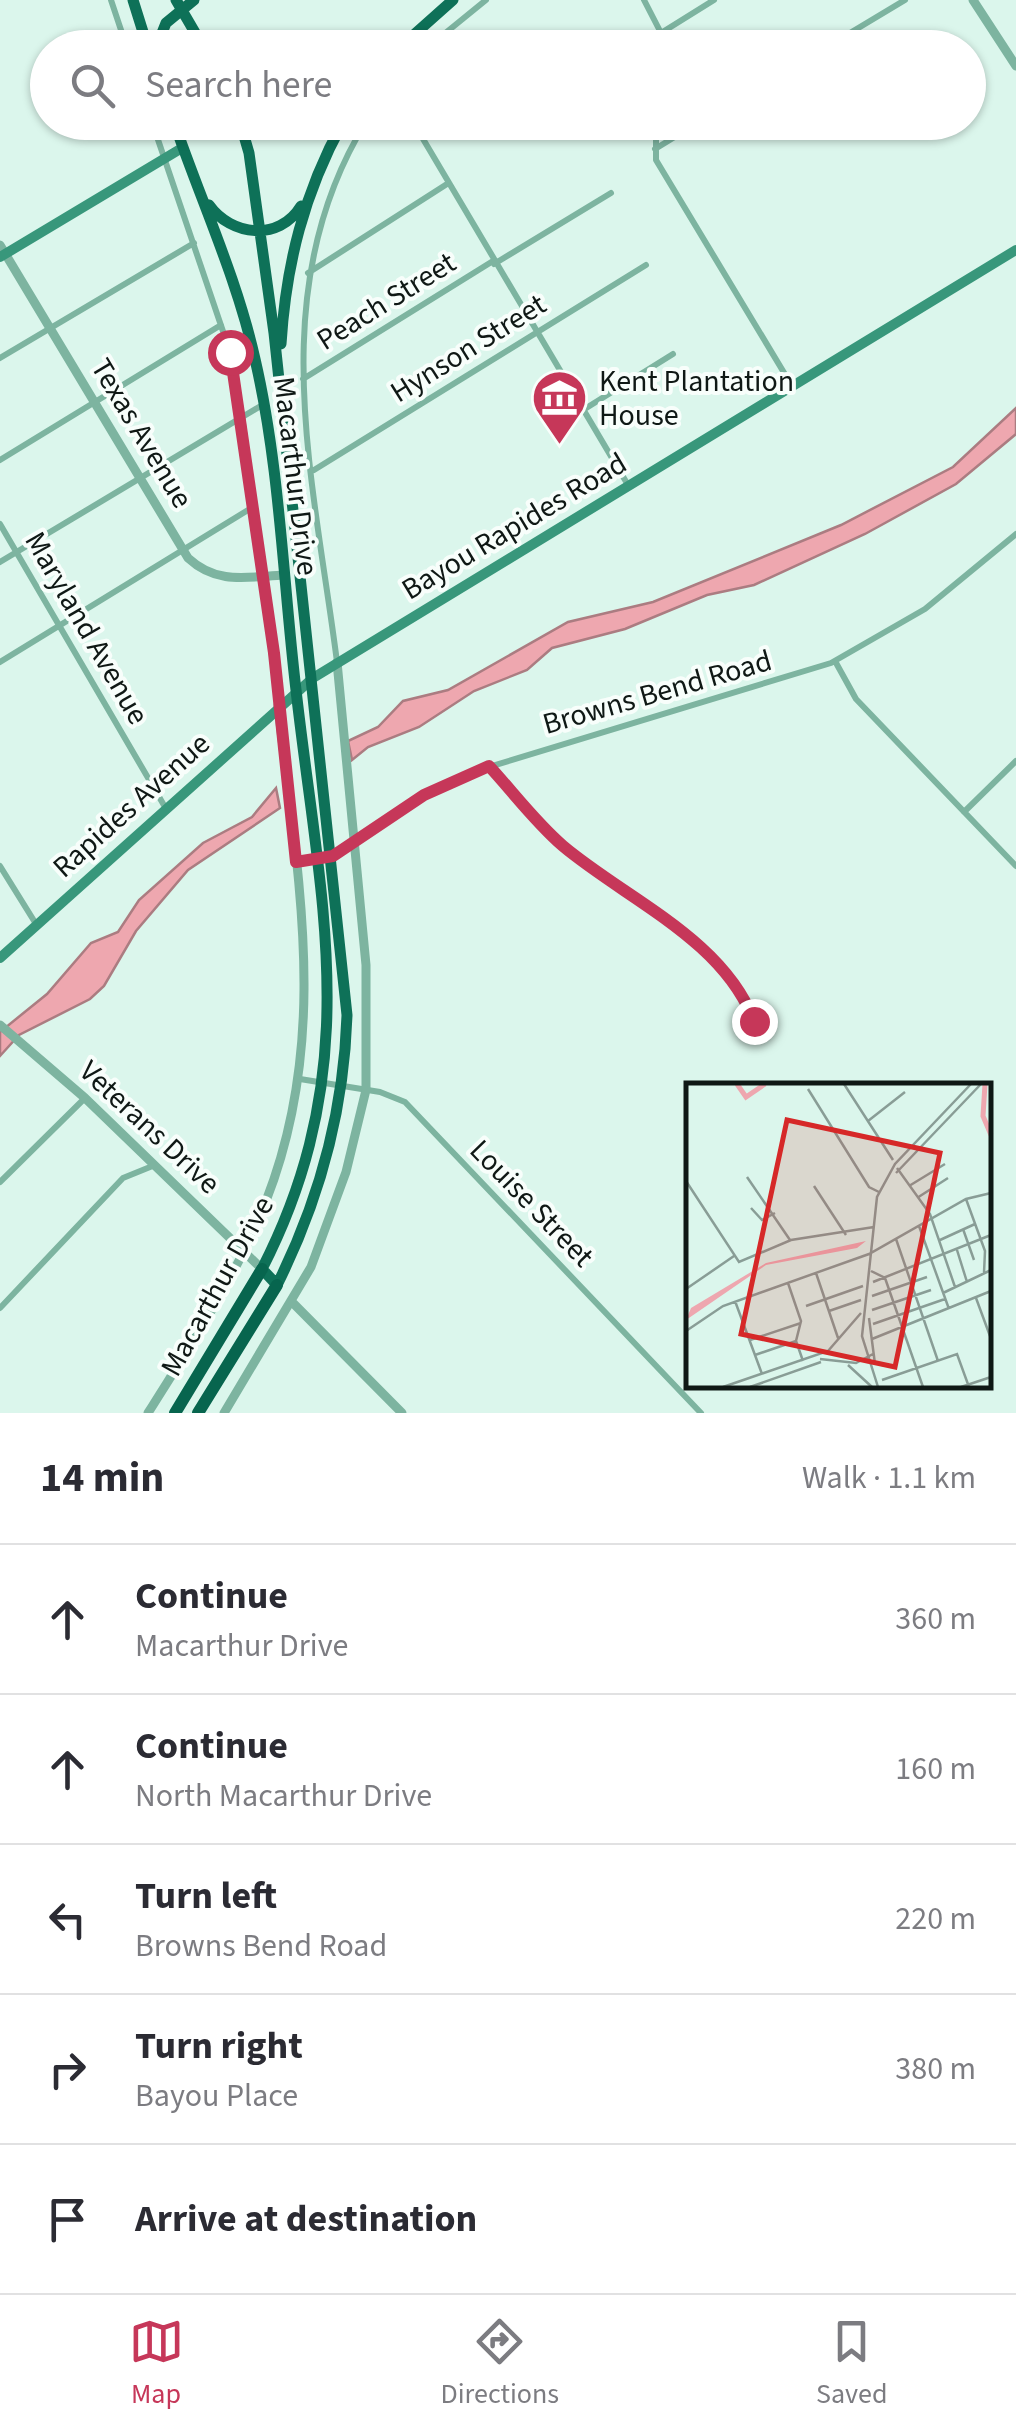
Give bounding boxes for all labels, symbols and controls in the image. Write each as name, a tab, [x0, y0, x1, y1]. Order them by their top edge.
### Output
search box	[30, 30, 986, 140]
icon: search	[65, 58, 120, 113]
text: Search here	[145, 58, 332, 112]
street label: Peach Street	[308, 242, 464, 361]
street label: Hynson Street	[382, 283, 554, 413]
route start	[208, 330, 254, 376]
street label: Texas Avenue	[80, 350, 203, 516]
place label: Kent Plantation House	[599, 360, 794, 437]
museum icon: Kent Plantation House	[530, 368, 590, 447]
street label: Macarthur Drive	[262, 374, 329, 578]
street label: Bayou Rapides Road	[394, 442, 635, 611]
street label: Maryland Avenue	[14, 524, 159, 733]
street label: Browns Bend Road	[538, 639, 777, 746]
street label: Rapides Avenue	[43, 723, 220, 888]
route end	[732, 999, 778, 1045]
street label: Veterans Drive	[70, 1051, 230, 1204]
inset map	[686, 1083, 991, 1388]
street label: Louise Street	[460, 1130, 604, 1277]
street label: Macarthur Drive	[150, 1188, 285, 1384]
text: 14 min	[40, 1448, 164, 1508]
text: Walk · 1.1 km	[802, 1455, 976, 1501]
text: Continue	[135, 1569, 288, 1623]
icon: ahead	[40, 1592, 95, 1647]
text: 360 m	[895, 1596, 976, 1642]
text: Macarthur Drive	[135, 1623, 348, 1669]
text: Continue	[135, 1719, 288, 1773]
icon: ahead	[40, 1742, 95, 1797]
text: 160 m	[895, 1746, 976, 1792]
text: North Macarthur Drive	[135, 1773, 432, 1819]
text: Turn left	[135, 1869, 277, 1923]
icon: left	[40, 1892, 95, 1947]
text: 220 m	[895, 1896, 976, 1942]
text: Browns Bend Road	[135, 1923, 387, 1969]
text: Turn right	[135, 2019, 303, 2073]
icon: right	[40, 2042, 95, 2097]
text: 380 m	[895, 2046, 976, 2092]
text: Bayou Place	[135, 2073, 298, 2119]
icon: arrive	[40, 2192, 95, 2247]
text: Arrive at destination	[135, 2192, 477, 2246]
tab: Map	[129, 2314, 184, 2414]
tab: Directions	[441, 2314, 559, 2414]
tab: Saved	[816, 2314, 887, 2414]

